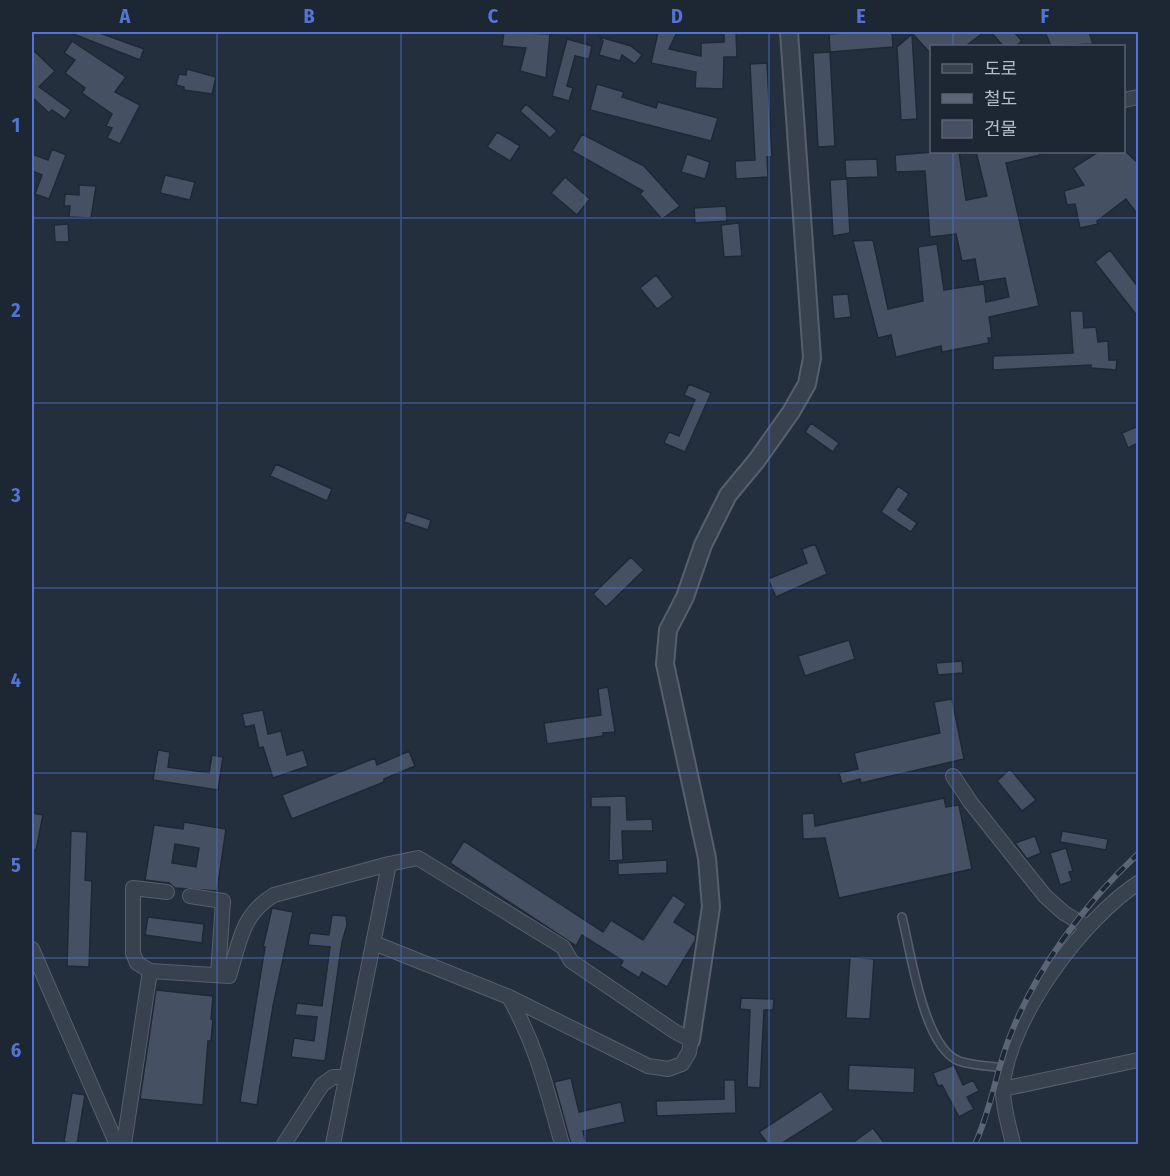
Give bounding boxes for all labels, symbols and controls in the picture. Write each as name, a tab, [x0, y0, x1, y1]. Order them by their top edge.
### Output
text: A	[119, 4, 132, 28]
text: B	[303, 4, 315, 28]
text: C	[488, 4, 499, 28]
text: D	[671, 4, 683, 28]
text: E	[856, 4, 866, 28]
text: F	[1041, 4, 1050, 28]
legend	[930, 45, 1125, 153]
text: 도로	[984, 58, 1017, 80]
text: 철도	[984, 88, 1017, 110]
text: 1	[12, 113, 20, 137]
text: 건물	[984, 118, 1017, 140]
text: 2	[10, 298, 21, 322]
text: 3	[10, 483, 21, 507]
text: 4	[11, 668, 21, 692]
text: 5	[11, 853, 21, 877]
text: 6	[11, 1038, 21, 1062]

